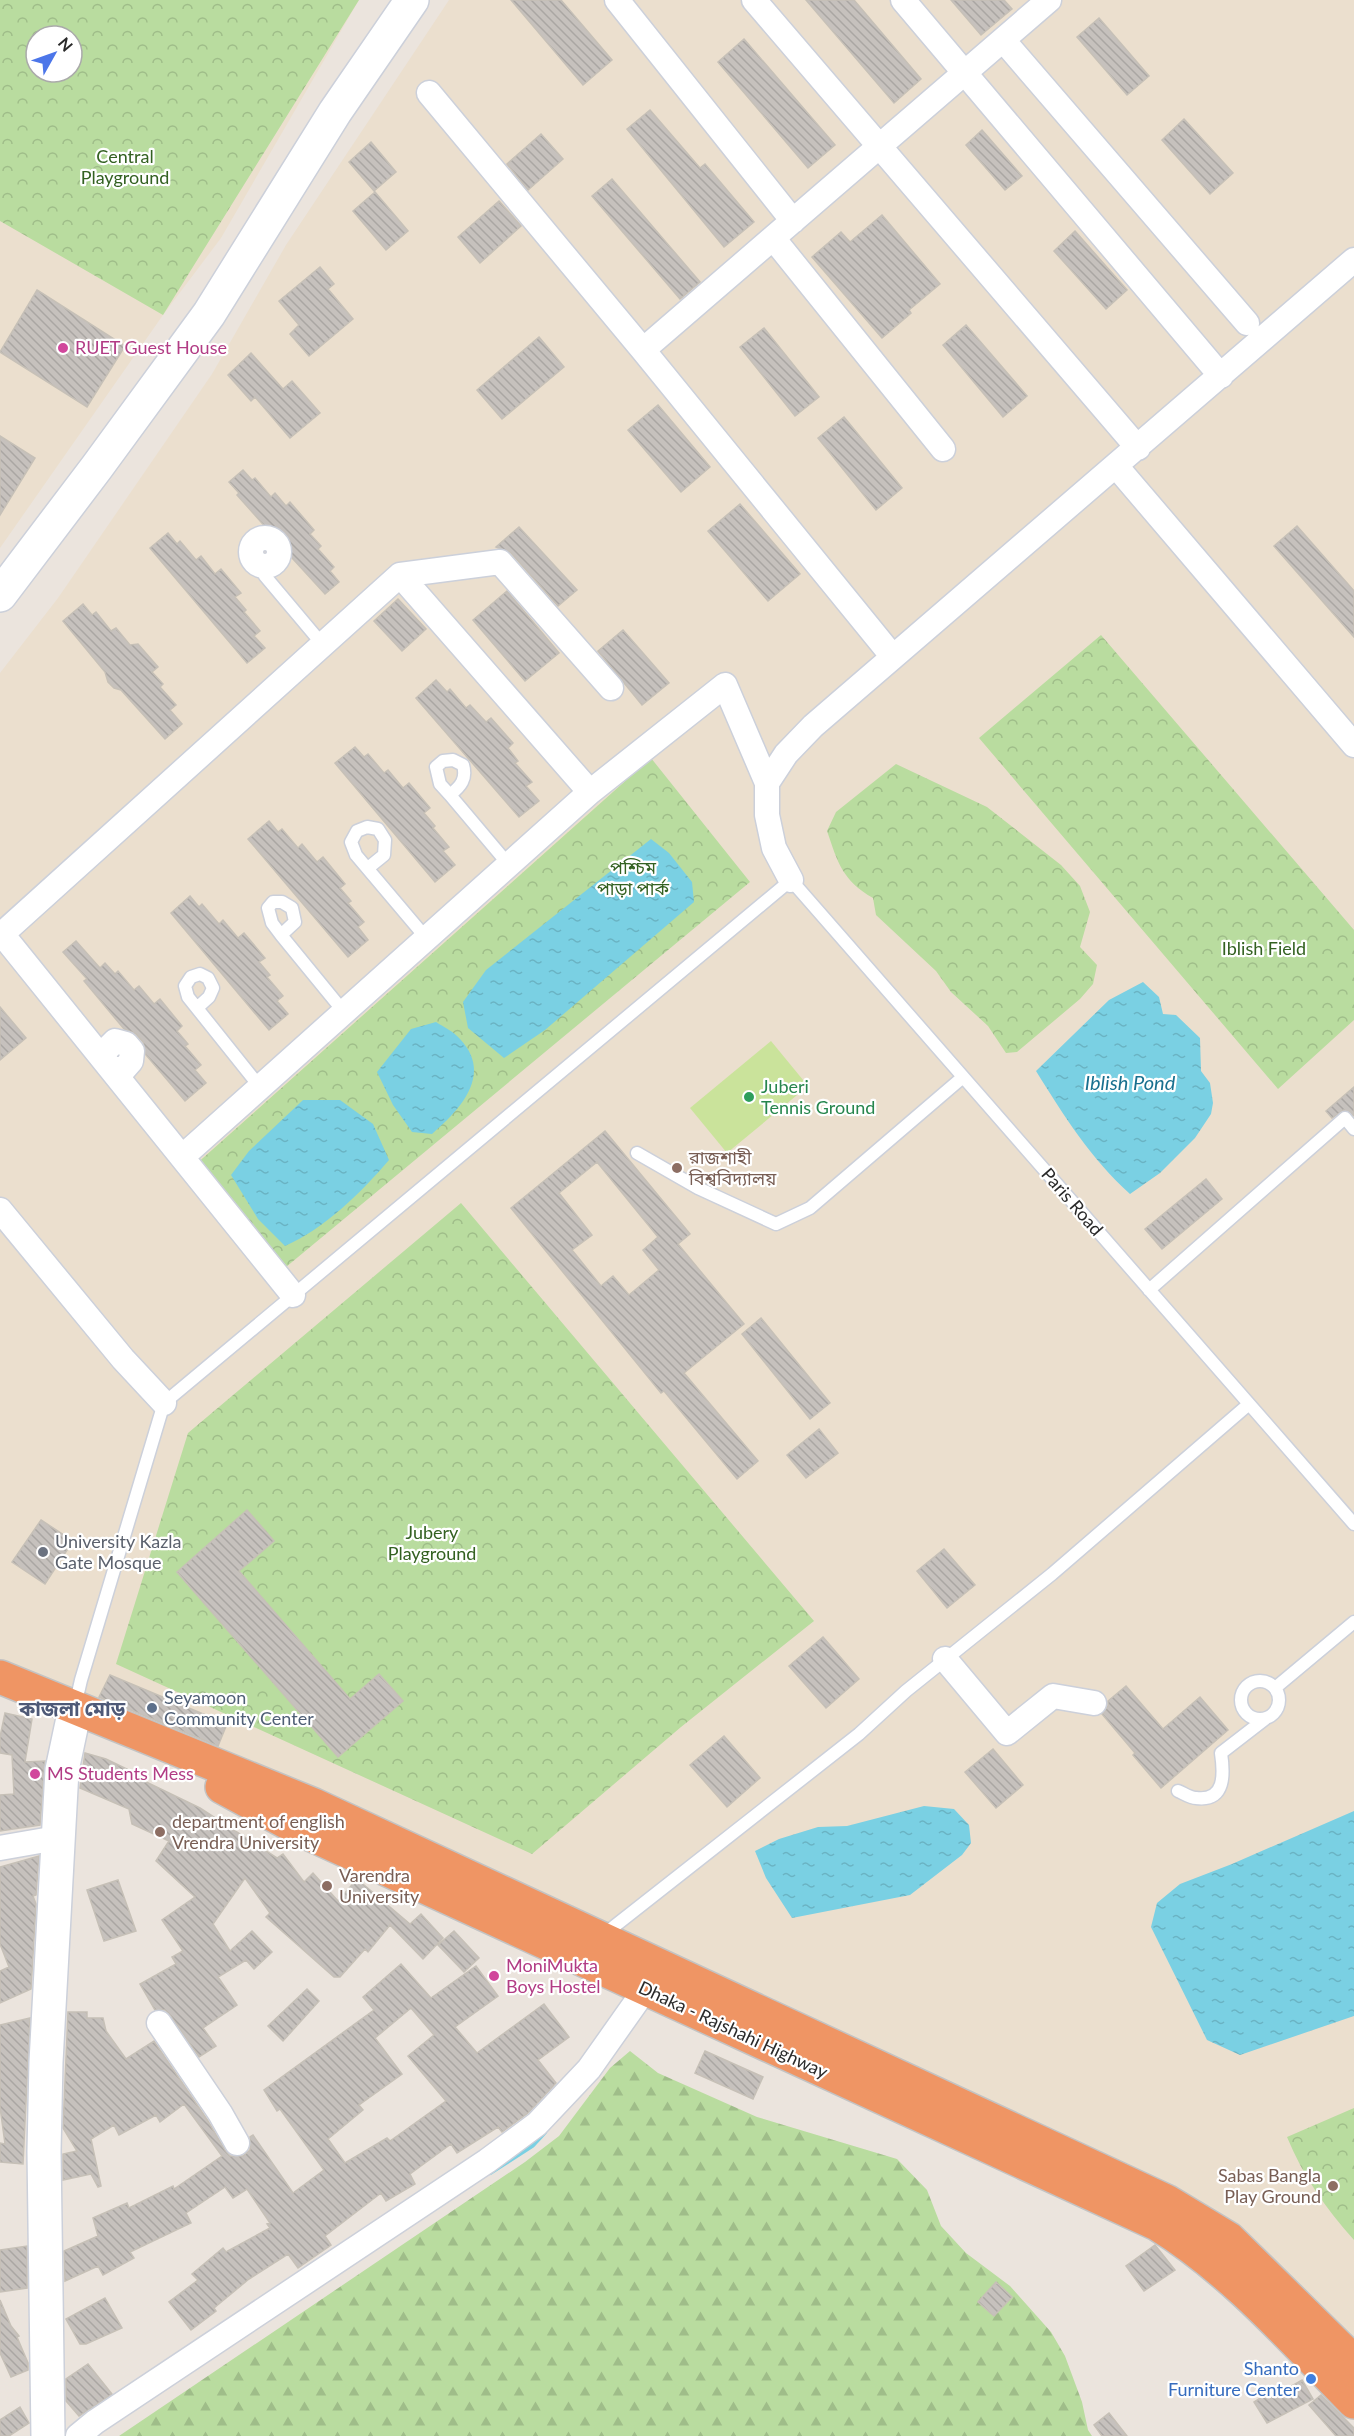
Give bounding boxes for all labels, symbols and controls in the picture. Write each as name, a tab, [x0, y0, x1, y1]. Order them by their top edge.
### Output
north arrow	[24, 24, 84, 84]
text: N	[55, 33, 77, 55]
park label: Central Playground	[81, 145, 169, 188]
place label: RUET Guest House	[75, 336, 227, 358]
marker: RUET Guest House	[56, 341, 70, 355]
park label: পশ্চিম পাড়া পার্ক	[597, 856, 670, 899]
park label: Iblish Field	[1222, 937, 1306, 959]
water label: Iblish Pond	[1085, 1070, 1176, 1094]
place label: Juberi Tennis Ground	[761, 1075, 875, 1118]
marker: Juberi Tennis Ground	[742, 1090, 756, 1104]
place label: রাজশাহী বিশ্ববিদ্যালয়	[688, 1146, 777, 1189]
marker: রাজশাহী বিশ্ববিদ্যালয়	[670, 1161, 684, 1175]
street label: Paris Road	[1037, 1163, 1108, 1240]
park label: Jubery Playground	[388, 1521, 476, 1564]
place label: University Kazla Gate Mosque	[55, 1530, 182, 1573]
marker: University Kazla Gate Mosque	[36, 1545, 50, 1559]
place label: Seyamoon Community Center	[164, 1686, 314, 1729]
district label: কাজলা মোড়	[18, 1696, 126, 1721]
marker: Seyamoon Community Center	[145, 1701, 159, 1715]
place label: MS Students Mess	[47, 1762, 194, 1784]
marker: MS Students Mess	[28, 1767, 42, 1781]
place label: department of english Vrendra University	[172, 1810, 345, 1853]
marker: department of english Vrendra University	[153, 1825, 167, 1839]
place label: Varendra University	[339, 1864, 420, 1907]
marker: Varendra University	[320, 1879, 334, 1893]
place label: MoniMukta Boys Hostel	[506, 1954, 601, 1997]
marker: MoniMukta Boys Hostel	[487, 1969, 501, 1983]
street label: Dhaka - Rajshahi Highway	[635, 1976, 832, 2083]
place label: Sabas Bangla Play Ground	[1218, 2164, 1321, 2207]
marker: Sabas Bangla Play Ground	[1326, 2179, 1340, 2193]
place label: Shanto Furniture Center	[1168, 2357, 1299, 2400]
marker: Shanto Furniture Center	[1304, 2372, 1318, 2386]

